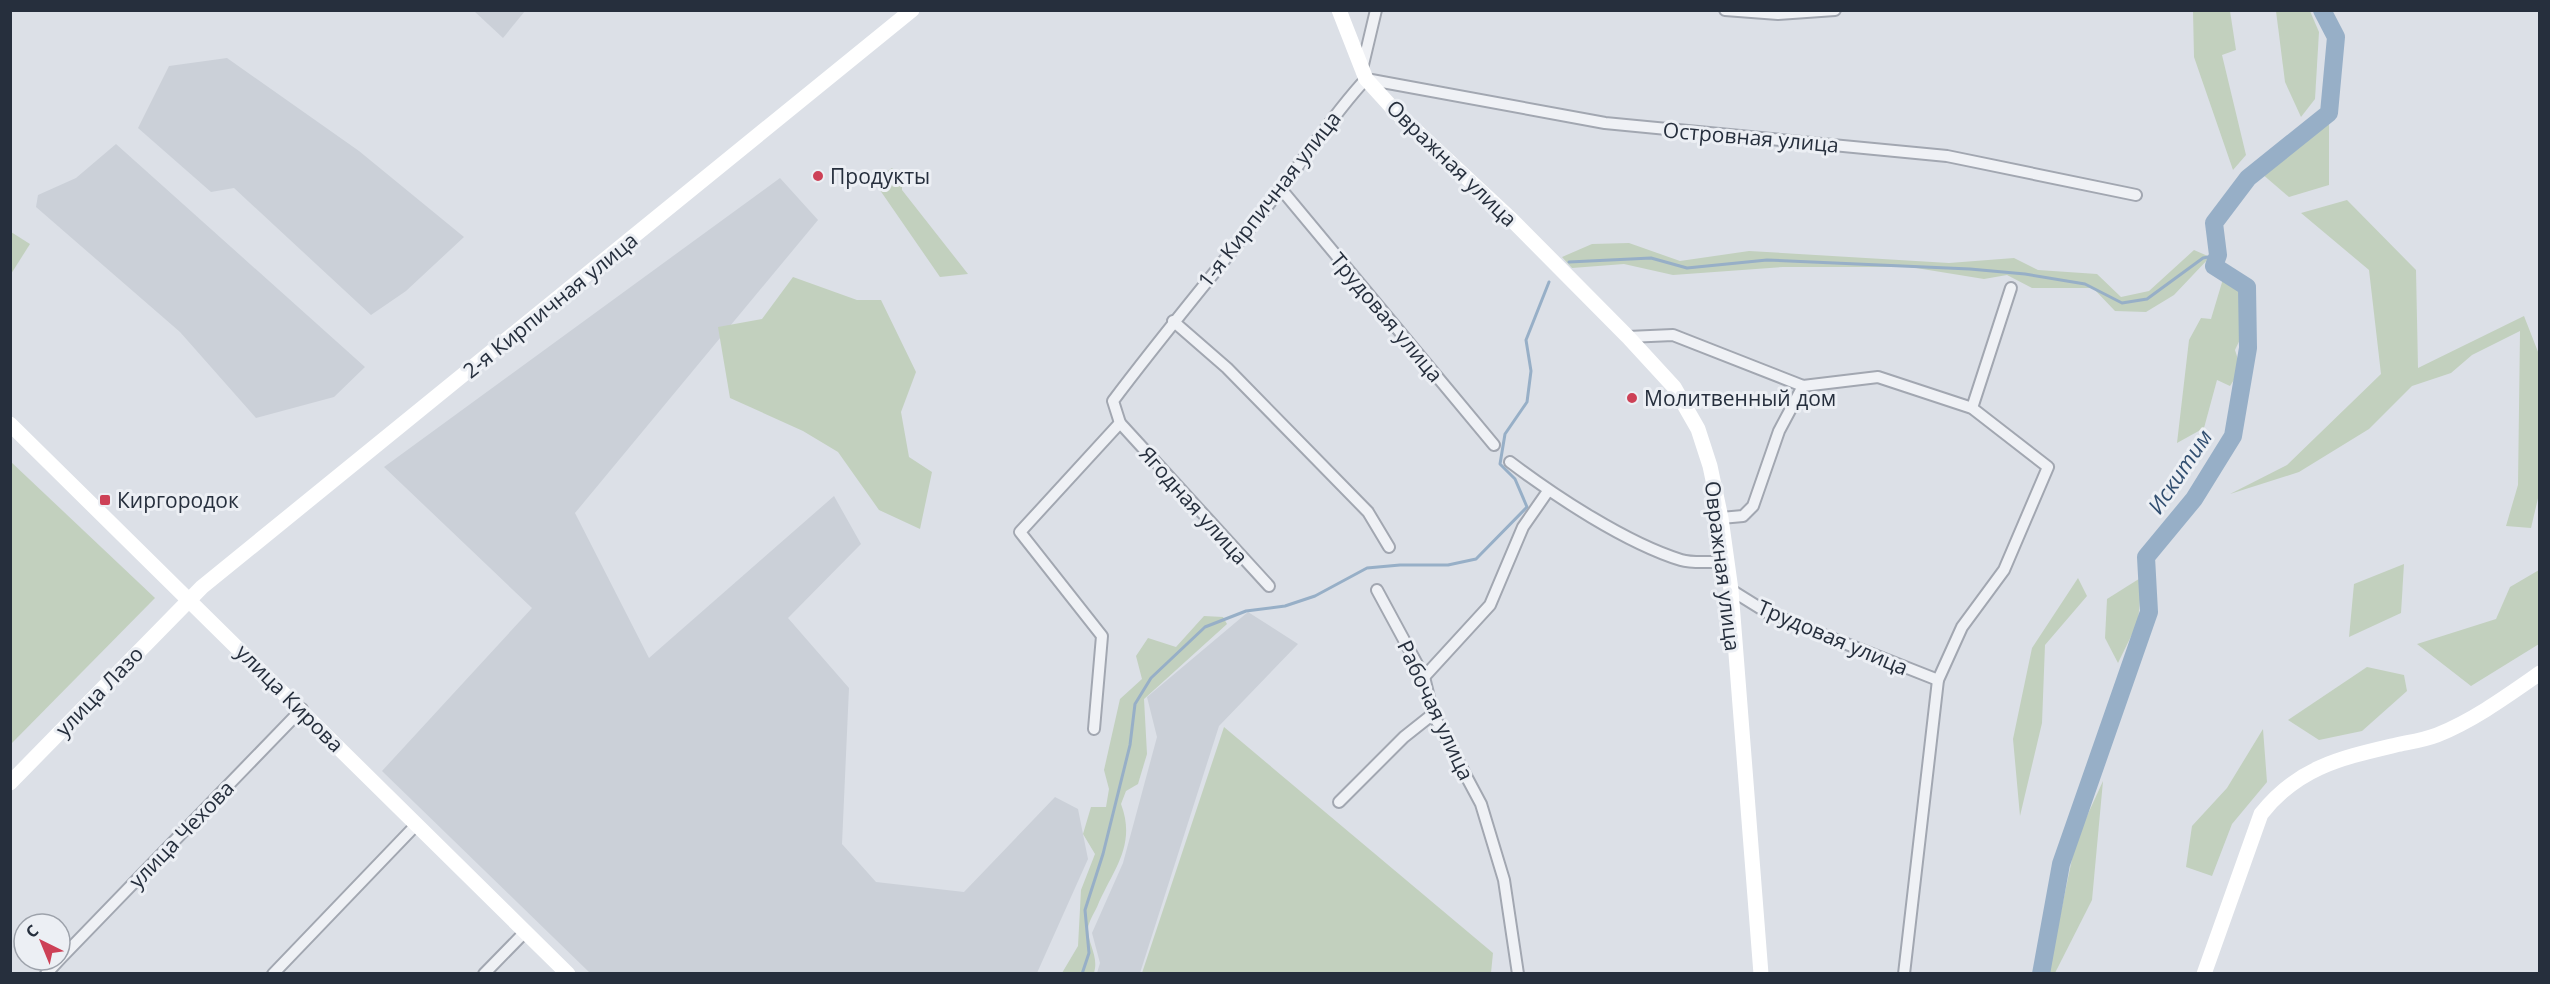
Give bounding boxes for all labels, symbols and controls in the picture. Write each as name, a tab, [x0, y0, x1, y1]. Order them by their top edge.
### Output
street label: Овражная улица	[1381, 94, 1523, 232]
street label: 1-я Кирпичная улица	[1191, 105, 1347, 293]
street label: Островная улица	[1662, 115, 1840, 159]
place label: Продукты	[830, 162, 930, 190]
marker: Продукты	[811, 169, 825, 183]
street label: 2-я Кирпичная улица	[457, 226, 643, 384]
street label: Трудовая улица	[1324, 246, 1450, 388]
place label: Молитвенный дом	[1644, 384, 1836, 412]
marker: Молитвенный дом	[1625, 391, 1639, 405]
water label: Искитим	[2140, 423, 2218, 519]
street label: Ягодная улица	[1133, 440, 1255, 570]
street label: Овражная улица	[1699, 479, 1747, 653]
place label: Киргородок	[117, 486, 239, 514]
marker: Киргородок	[98, 493, 112, 507]
street label: Трудовая улица	[1753, 593, 1913, 681]
street label: Рабочая улица	[1391, 635, 1481, 785]
street label: улица Кирова	[230, 638, 350, 758]
street label: улица Лазо	[49, 640, 149, 742]
street label: улица Чехова	[122, 774, 240, 894]
north arrow	[12, 912, 72, 972]
text: С	[21, 920, 43, 943]

